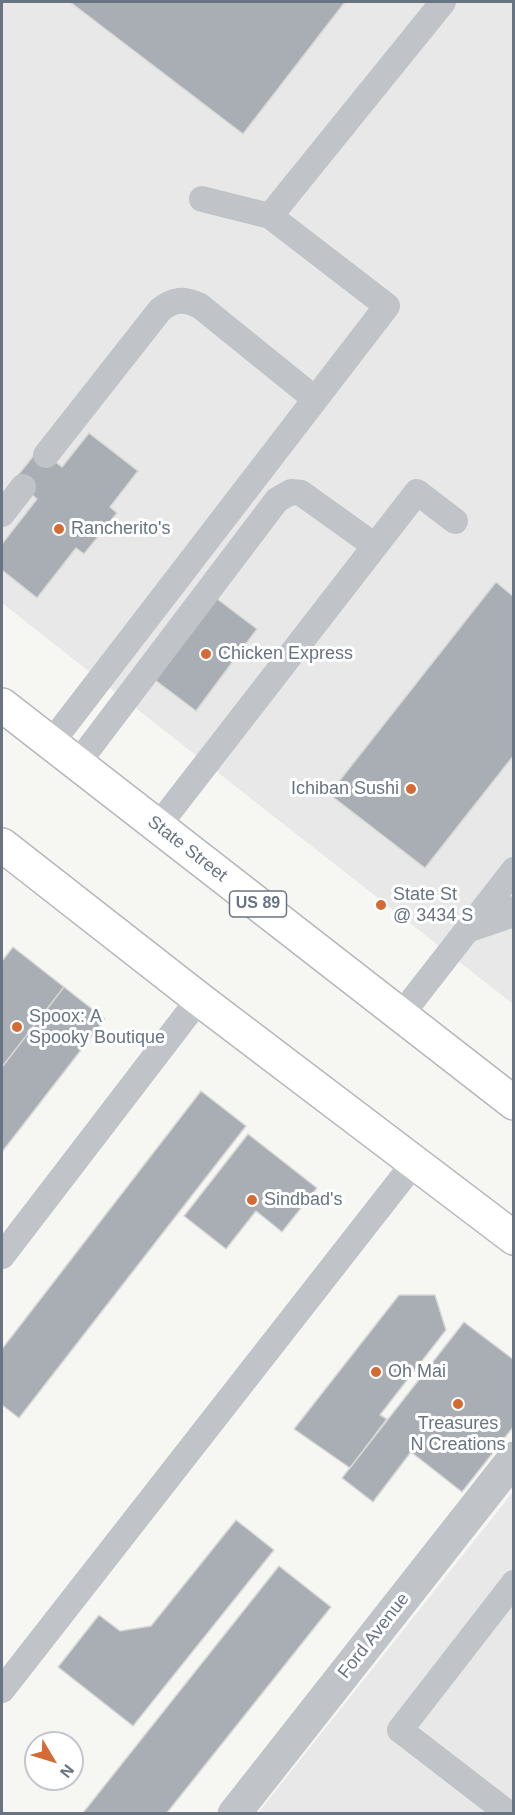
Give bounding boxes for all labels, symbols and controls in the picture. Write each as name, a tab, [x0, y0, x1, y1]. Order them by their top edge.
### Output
place label: Rancherito's	[71, 518, 170, 540]
marker: Rancherito's	[52, 522, 66, 536]
place label: Chicken Express	[218, 643, 353, 665]
marker: Chicken Express	[199, 647, 213, 661]
place label: Ichiban Sushi	[291, 778, 399, 800]
marker: Ichiban Sushi	[404, 782, 418, 796]
street label: State Street	[143, 811, 231, 887]
place label: State St @ 3434 S	[393, 884, 473, 926]
road number: US 89	[230, 891, 286, 917]
marker: State St @ 3434 S	[374, 898, 388, 912]
place label: Spoox: A Spooky Boutique	[29, 1006, 165, 1048]
marker: Spoox: A Spooky Boutique	[10, 1020, 24, 1034]
place label: Sindbad's	[264, 1189, 342, 1211]
marker: Sindbad's	[245, 1193, 259, 1207]
place label: Oh Mai	[388, 1361, 446, 1383]
marker: Oh Mai	[369, 1365, 383, 1379]
marker: Treasures N Creations	[451, 1397, 465, 1411]
place label: Treasures N Creations	[410, 1413, 506, 1456]
street label: Ford Avenue	[334, 1589, 414, 1683]
north arrow	[24, 1731, 84, 1791]
text: N	[57, 1761, 77, 1781]

